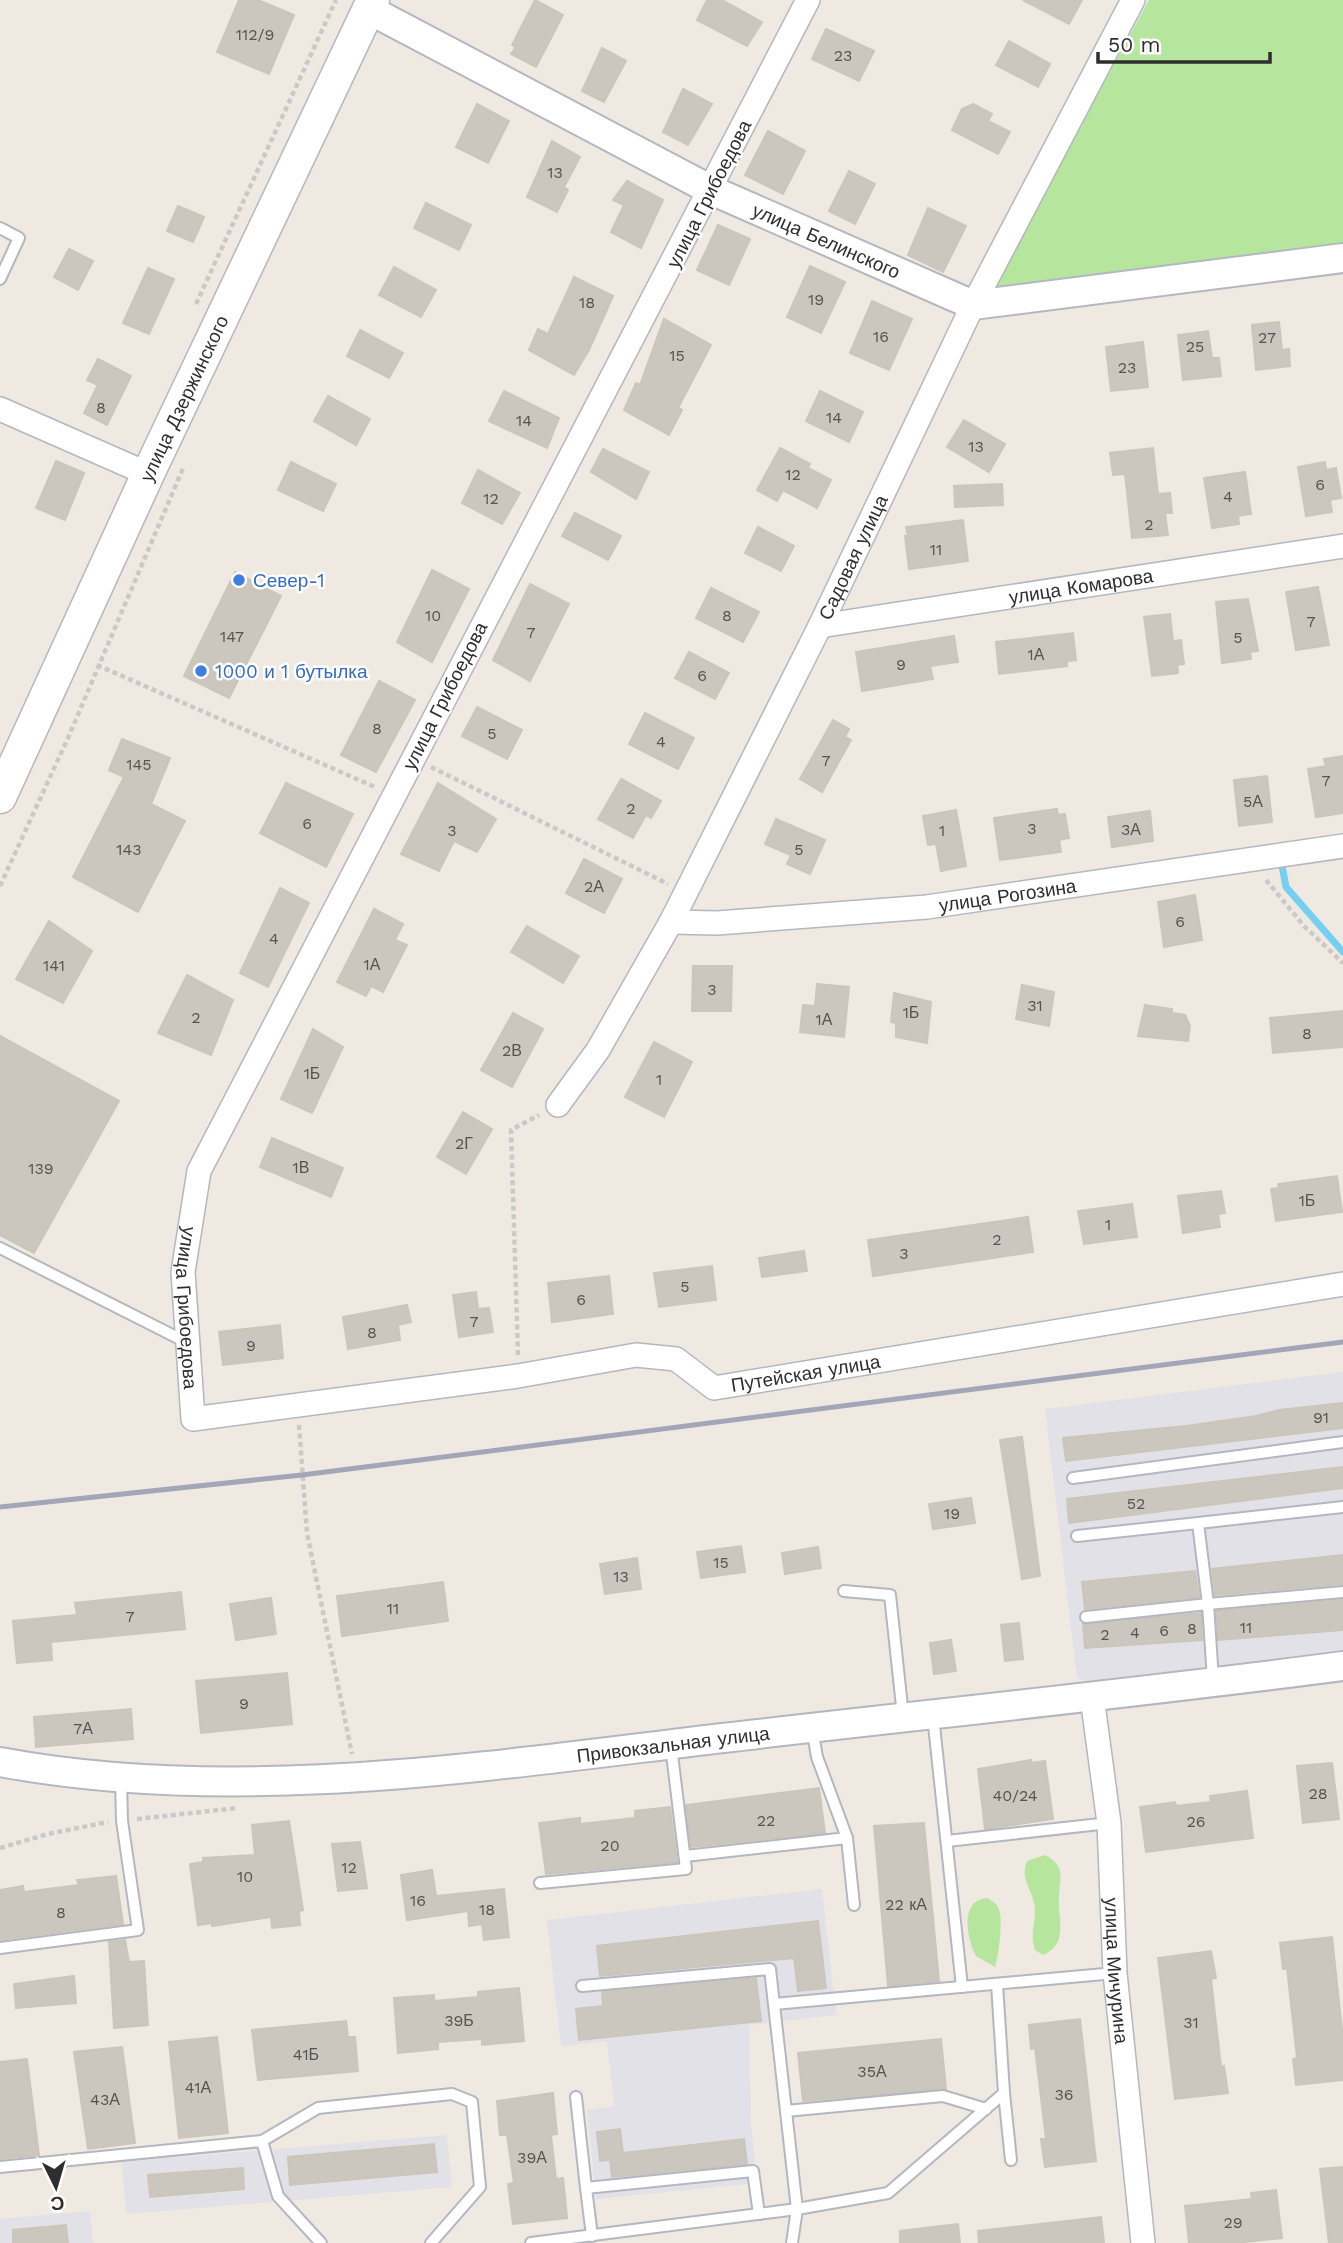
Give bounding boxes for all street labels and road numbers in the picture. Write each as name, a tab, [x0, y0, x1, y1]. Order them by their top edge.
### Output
street label: улица Грибоедова	[662, 116, 756, 272]
street label: улица Белинского	[749, 198, 904, 283]
street label: улица Дзержинского	[135, 311, 233, 485]
street label: Садовая улица	[813, 491, 893, 623]
street label: улица Комарова	[1007, 564, 1155, 608]
street label: улица Грибоедова	[398, 618, 492, 774]
street label: улица Рогозина	[937, 874, 1078, 917]
street label: улица Грибоедова	[171, 1225, 202, 1390]
street label: Путейская улица	[729, 1349, 882, 1396]
street label: Привокзальная улица	[575, 1721, 771, 1767]
street label: улица Мичурина	[1100, 1897, 1134, 2045]

